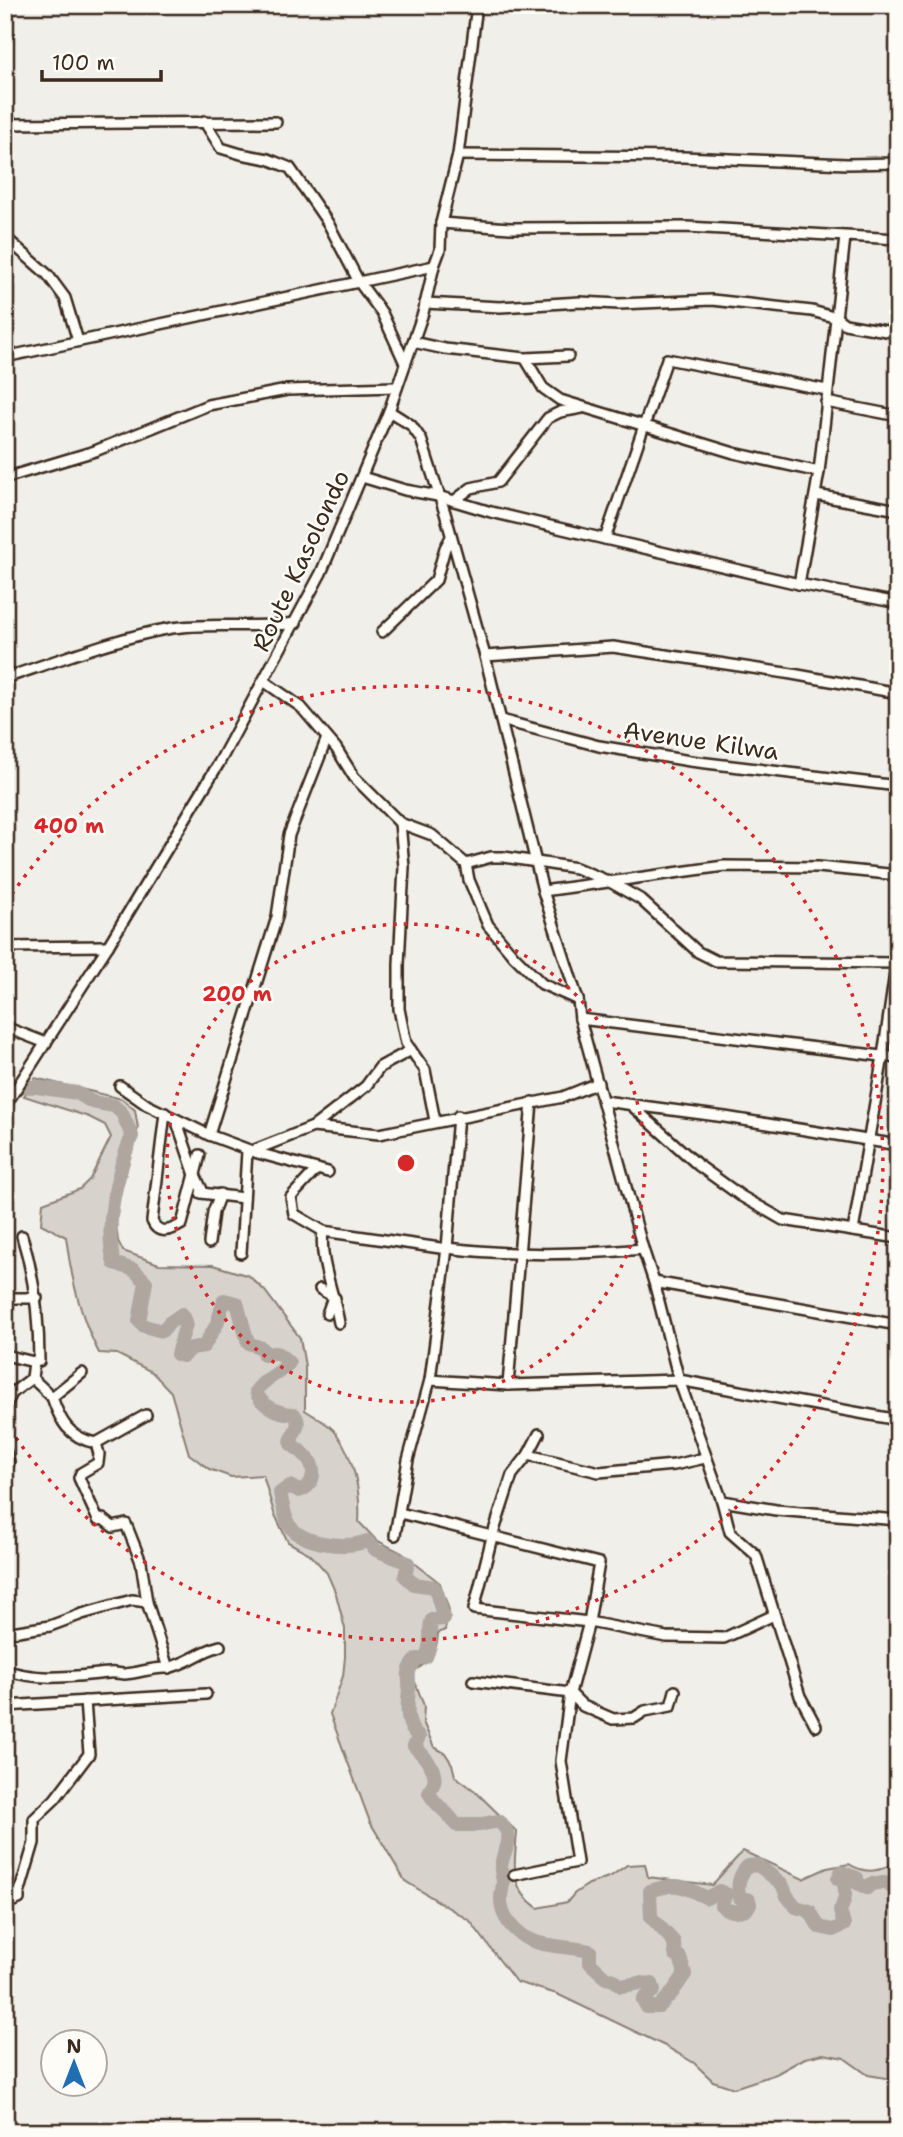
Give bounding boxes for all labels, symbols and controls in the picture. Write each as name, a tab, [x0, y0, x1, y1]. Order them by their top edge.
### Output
scale bar	[42, 38, 161, 82]
text: 100 m	[52, 49, 115, 77]
street label: Route Kasolondo	[245, 465, 357, 657]
street label: Avenue Kilwa	[621, 714, 781, 768]
text: 400 m	[34, 812, 104, 840]
text: 200 m	[202, 980, 272, 1008]
centre of rings	[394, 1151, 418, 1175]
north arrow	[38, 2028, 108, 2098]
text: N	[66, 2034, 82, 2059]

